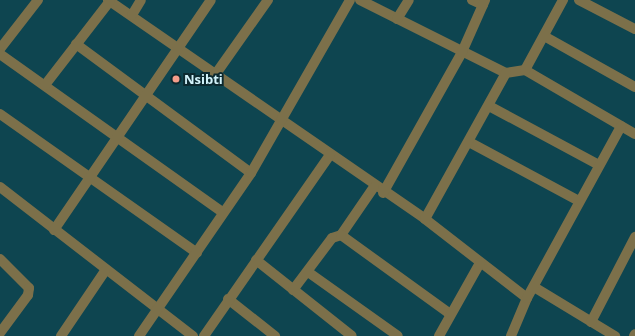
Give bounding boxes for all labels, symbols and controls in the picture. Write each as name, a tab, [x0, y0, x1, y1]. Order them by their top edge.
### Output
place label: Nsibti	[184, 71, 223, 87]
marker: Nsibti	[171, 74, 181, 84]

